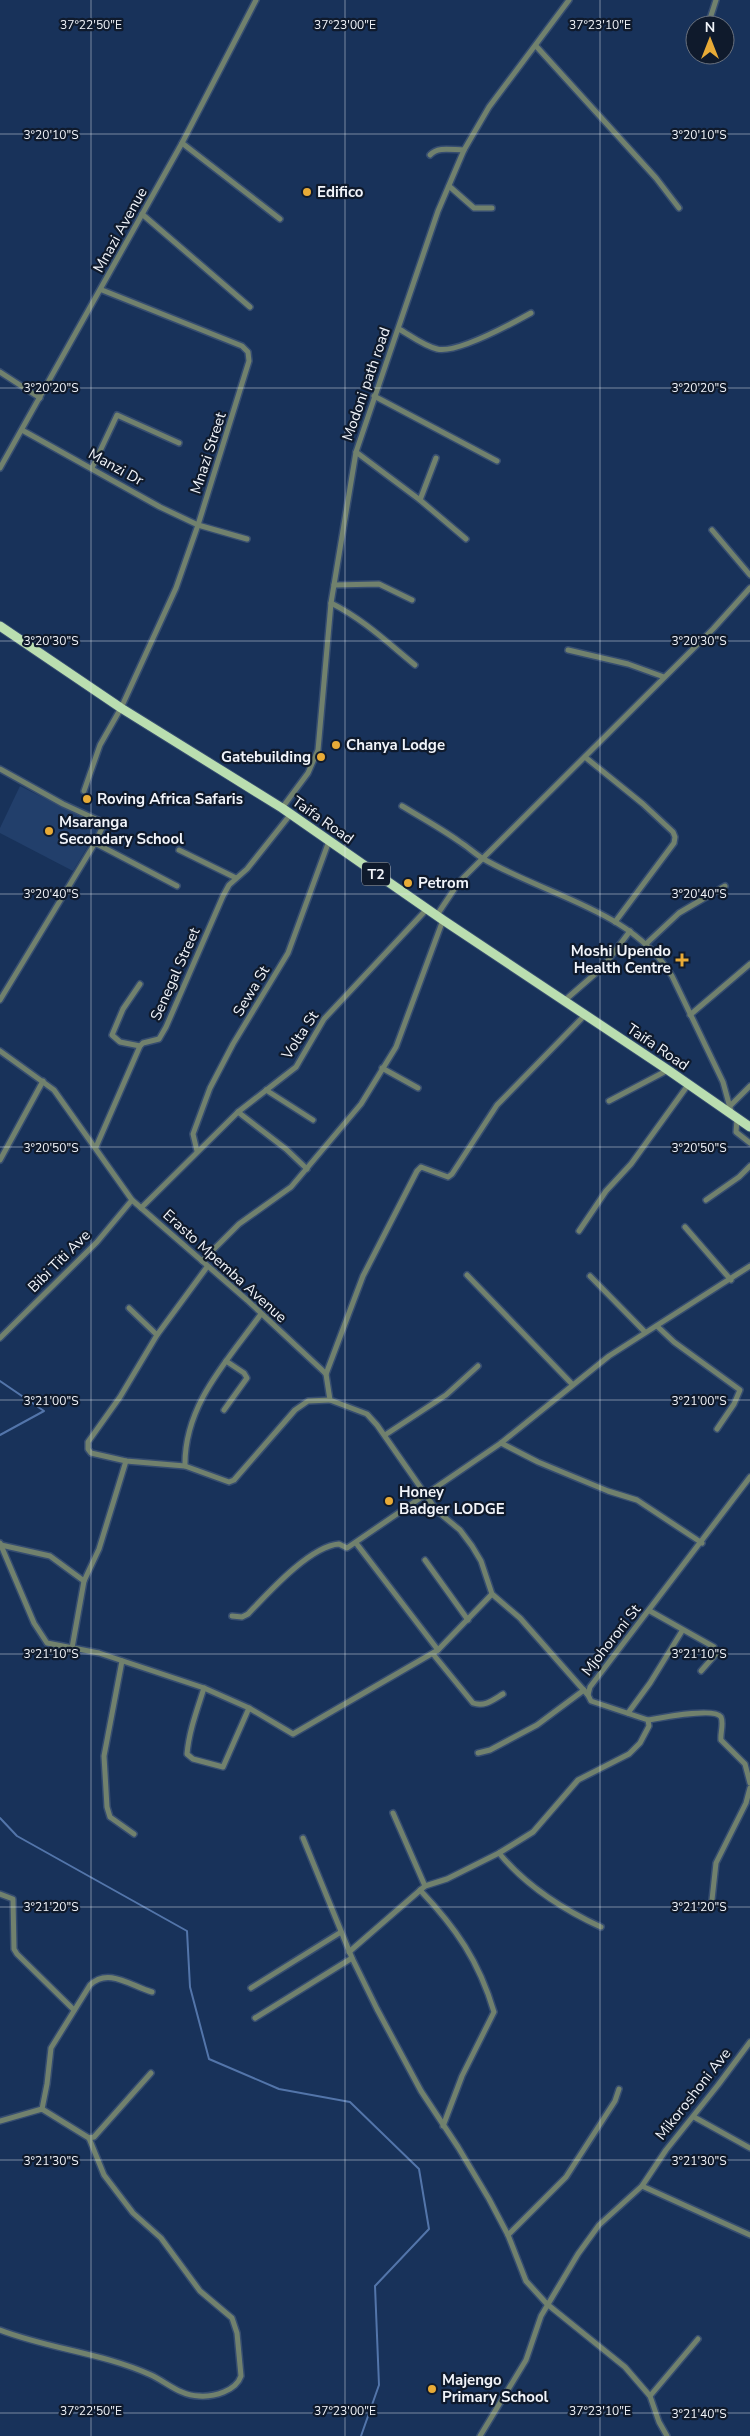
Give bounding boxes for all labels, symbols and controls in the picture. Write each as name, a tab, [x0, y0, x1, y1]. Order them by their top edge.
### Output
north arrow	[685, 15, 735, 65]
text: 37°22'50"E	[60, 17, 122, 33]
text: 37°23'00"E	[314, 17, 376, 33]
text: 37°23'10"E	[569, 17, 631, 33]
text: N	[705, 18, 715, 37]
text: 3°20'10"S	[23, 127, 79, 143]
text: 3°20'10"S	[671, 127, 727, 143]
place label: Edifico	[317, 182, 364, 202]
street label: Mnazi Avenue	[88, 184, 152, 276]
marker: Edifico	[301, 186, 313, 198]
street label: Modoni path road	[337, 325, 395, 443]
text: 3°20'20"S	[23, 380, 79, 396]
text: 3°20'20"S	[671, 380, 727, 396]
street label: Mnazi Street	[185, 409, 231, 496]
street label: Manzi Dr	[85, 444, 148, 491]
text: 3°20'30"S	[23, 633, 79, 649]
text: 3°20'30"S	[671, 633, 727, 649]
place label: Chanya Lodge	[346, 735, 445, 755]
marker: Chanya Lodge	[330, 739, 342, 751]
place label: Gatebuilding	[221, 747, 311, 767]
marker: Gatebuilding	[315, 751, 327, 763]
place label: Roving Africa Safaris	[97, 789, 243, 809]
street label: Taifa Road	[288, 791, 358, 849]
marker: Roving Africa Safaris	[81, 793, 93, 805]
place label: Msaranga Secondary School	[59, 812, 184, 849]
marker: Msaranga Secondary School	[43, 825, 55, 837]
road number: T2	[362, 862, 390, 886]
place label: Petrom	[418, 873, 469, 893]
marker: Petrom	[402, 877, 414, 889]
text: 3°20'40"S	[23, 886, 79, 902]
text: 3°20'40"S	[671, 886, 727, 902]
street label: Senegal Street	[146, 924, 205, 1024]
place label: Moshi Upendo Health Centre	[571, 941, 671, 978]
marker: Moshi Upendo Health Centre	[675, 953, 689, 967]
street label: Sewa St	[228, 961, 274, 1020]
street label: Volta St	[276, 1006, 323, 1064]
street label: Taifa Road	[623, 1019, 693, 1075]
text: 3°20'50"S	[23, 1140, 79, 1156]
text: 3°20'50"S	[671, 1140, 727, 1156]
street label: Erasto Mpemba Avenue	[159, 1205, 291, 1327]
street label: Bibi Titi Ave	[23, 1225, 95, 1297]
text: 3°21'00"S	[23, 1393, 79, 1409]
text: 3°21'00"S	[671, 1393, 727, 1409]
place label: Honey Badger LODGE	[399, 1482, 505, 1519]
marker: Honey Badger LODGE	[383, 1495, 395, 1507]
street label: Mjohoroni St	[577, 1600, 646, 1680]
text: 3°21'10"S	[23, 1646, 79, 1662]
text: 3°21'10"S	[671, 1646, 727, 1662]
text: 3°21'20"S	[23, 1899, 79, 1915]
text: 3°21'20"S	[671, 1899, 727, 1915]
street label: Mikoroshoni Ave	[651, 2044, 735, 2144]
text: 3°21'30"S	[23, 2153, 79, 2169]
text: 3°21'30"S	[671, 2153, 727, 2169]
place label: Majengo Primary School	[442, 2370, 549, 2407]
marker: Majengo Primary School	[426, 2383, 438, 2395]
text: 37°22'50"E	[60, 2403, 122, 2419]
text: 37°23'00"E	[314, 2403, 376, 2419]
text: 37°23'10"E	[569, 2403, 631, 2419]
text: 3°21'40"S	[671, 2406, 727, 2422]

